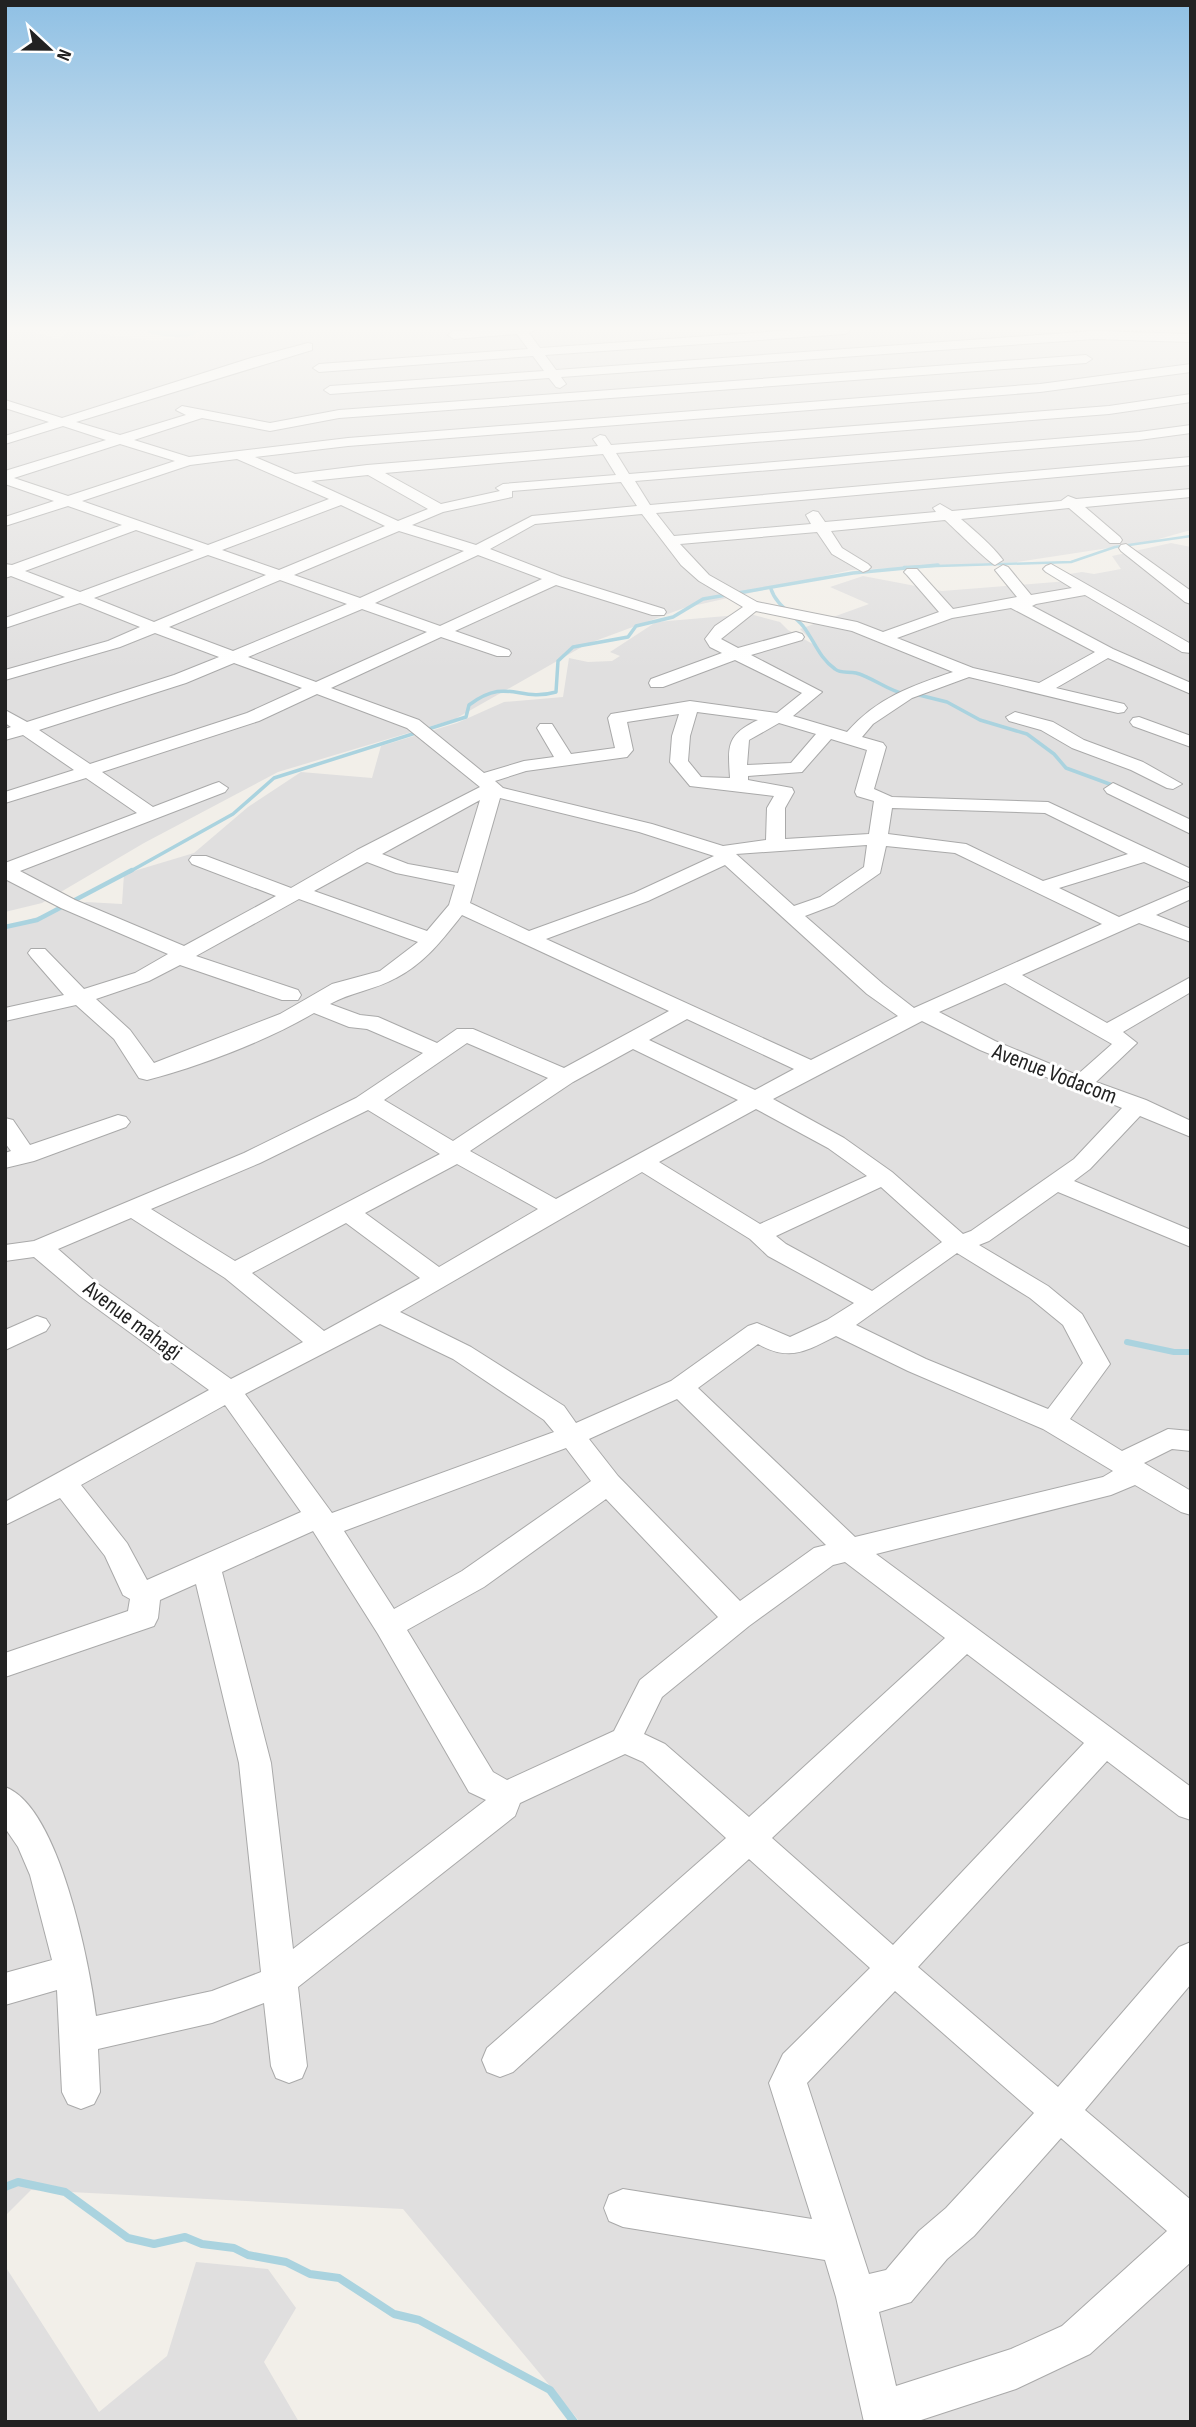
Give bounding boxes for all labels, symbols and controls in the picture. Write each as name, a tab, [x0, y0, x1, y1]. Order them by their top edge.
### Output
north arrow	[14, 14, 84, 84]
text: N	[51, 46, 76, 64]
street label: Avenue Vodacom	[988, 1037, 1121, 1110]
street label: Avenue mahagi	[77, 1274, 187, 1367]

